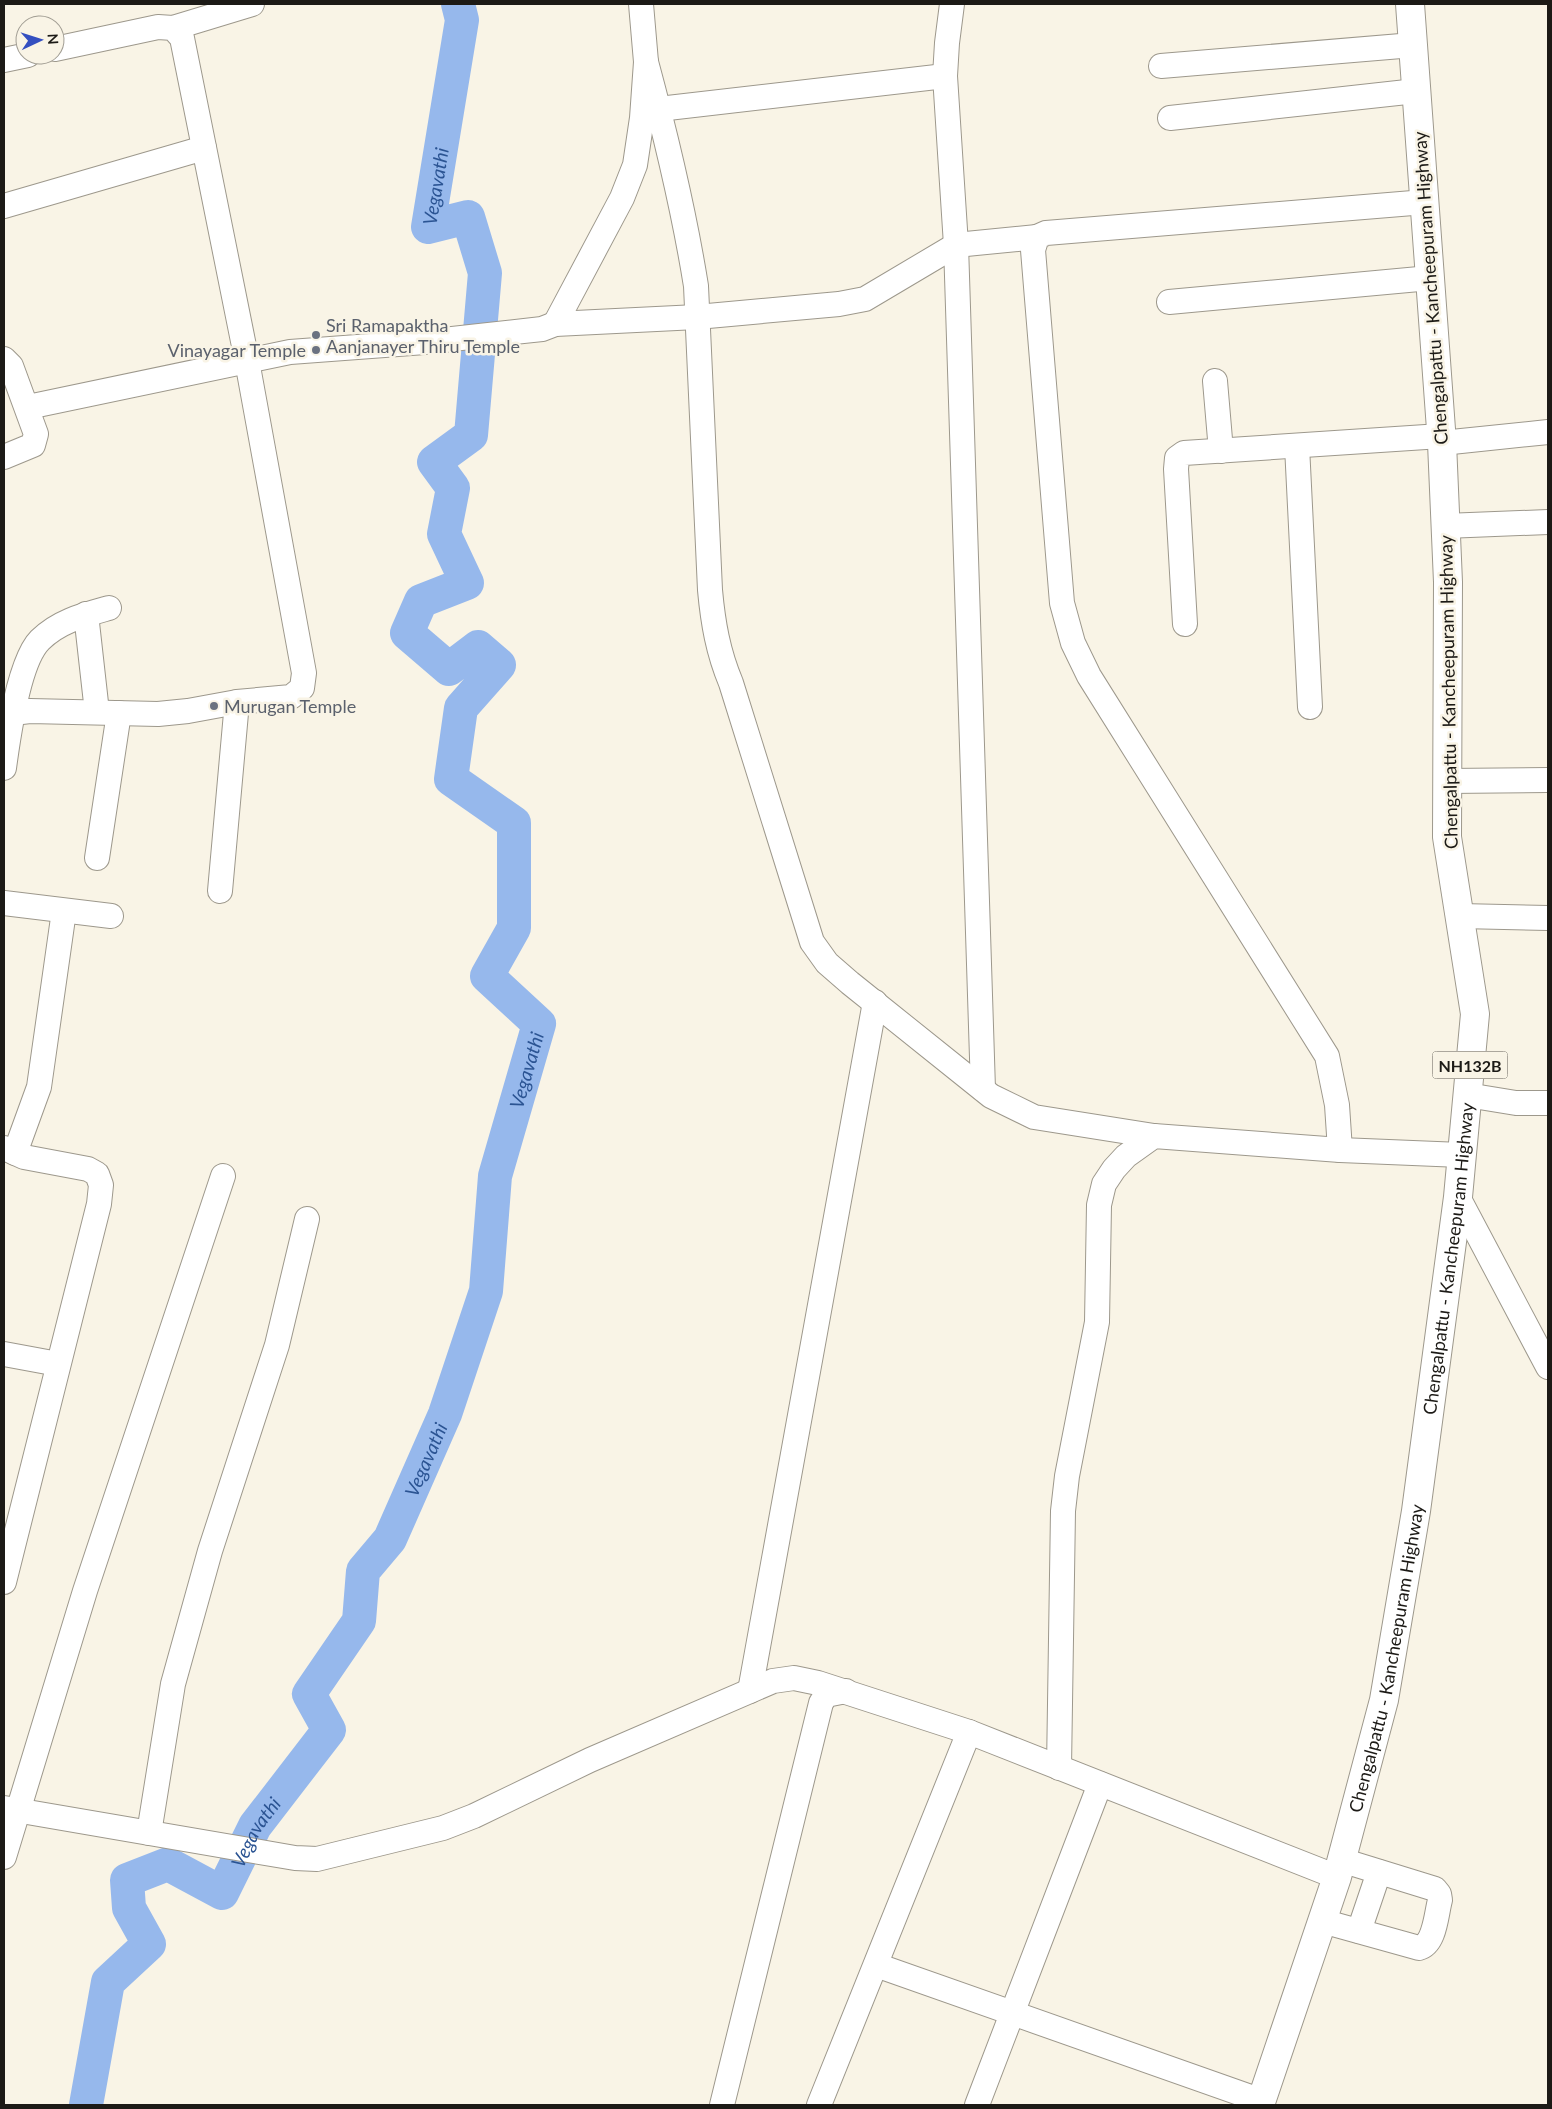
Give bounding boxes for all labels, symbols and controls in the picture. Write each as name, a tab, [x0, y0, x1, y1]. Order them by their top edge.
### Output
north arrow	[15, 15, 65, 65]
text: N	[45, 33, 62, 45]
street label: Chengalpattu - Kancheepuram Highway	[1408, 130, 1452, 445]
water label: Vegavathi	[417, 145, 452, 227]
place label: Sri Ramapaktha Aanjanayer Thiru Temple	[326, 314, 520, 357]
marker: Sri Ramapaktha Aanjanayer Thiru Temple	[310, 329, 322, 341]
place label: Vinayagar Temple	[168, 339, 306, 361]
marker: Vinayagar Temple	[310, 344, 322, 356]
street label: Chengalpattu - Kancheepuram Highway	[1434, 534, 1462, 849]
place label: Murugan Temple	[224, 695, 356, 717]
marker: Murugan Temple	[208, 700, 220, 712]
water label: Vegavathi	[504, 1029, 548, 1111]
road number: NH132B	[1432, 1052, 1508, 1078]
street label: Chengalpattu - Kancheepuram Highway	[1418, 1101, 1478, 1416]
water label: Vegavathi	[399, 1418, 452, 1500]
street label: Chengalpattu - Kancheepuram Highway	[1344, 1502, 1428, 1815]
water label: Vegavathi	[225, 1792, 285, 1871]

